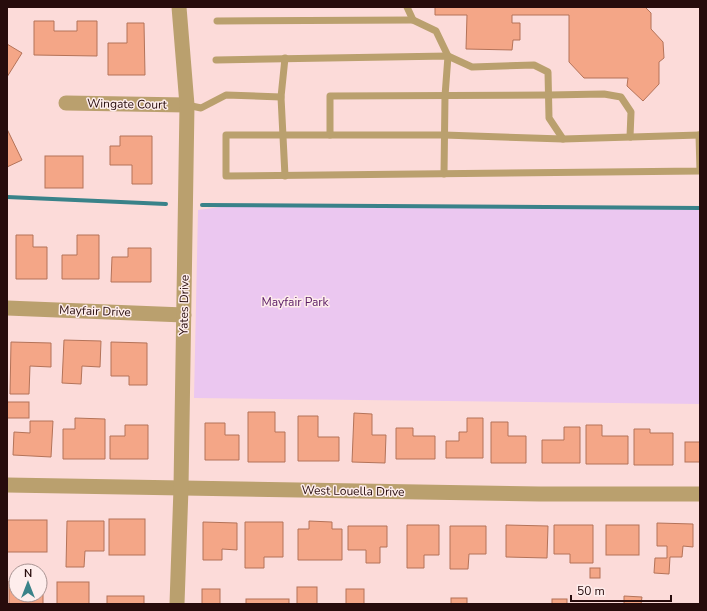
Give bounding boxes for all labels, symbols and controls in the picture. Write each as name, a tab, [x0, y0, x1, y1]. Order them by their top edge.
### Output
street label: Wingate Court	[87, 95, 168, 113]
street label: Yates Drive	[175, 275, 193, 336]
park label: Mayfair Park	[261, 294, 330, 310]
street label: Mayfair Drive	[59, 302, 131, 320]
street label: West Louella Drive	[301, 482, 405, 500]
north arrow	[8, 563, 48, 603]
text: N	[24, 566, 32, 581]
scale bar	[571, 577, 671, 603]
text: 50 m	[577, 583, 605, 599]

